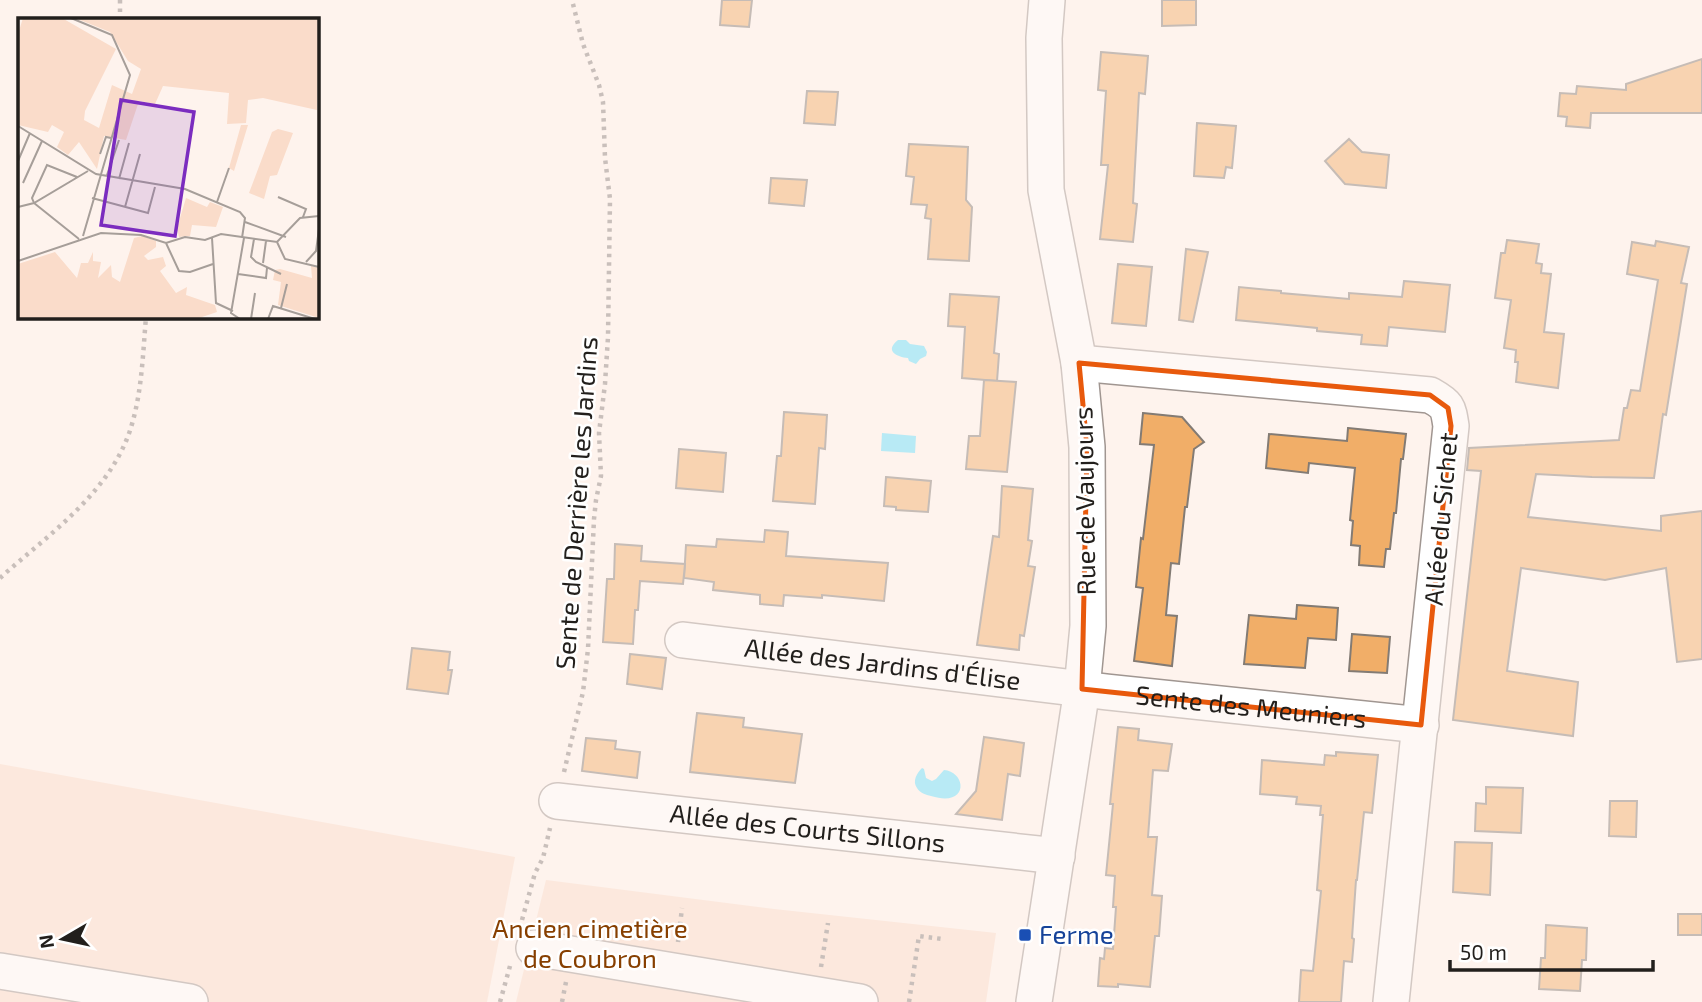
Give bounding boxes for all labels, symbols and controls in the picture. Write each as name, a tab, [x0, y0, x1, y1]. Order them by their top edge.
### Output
inset map	[18, 18, 318, 318]
street label: Sente de Derrière les Jardins	[548, 336, 603, 670]
street label: Rue de Vaujours	[1066, 406, 1101, 596]
street label: Allée du Sichet	[1417, 431, 1463, 607]
street label: Allée des Jardins d'Élise	[743, 631, 1022, 695]
street label: Sente des Meuniers	[1134, 678, 1368, 733]
street label: Allée des Courts Sillons	[668, 797, 947, 858]
north arrow	[28, 904, 98, 974]
park label: Ancien cimetière de Coubron	[492, 912, 688, 973]
place label: Ferme	[1039, 918, 1114, 949]
marker: Ferme	[1017, 927, 1033, 943]
scale bar	[1450, 928, 1653, 972]
text: N	[33, 933, 58, 950]
text: 50 m	[1460, 939, 1507, 964]

